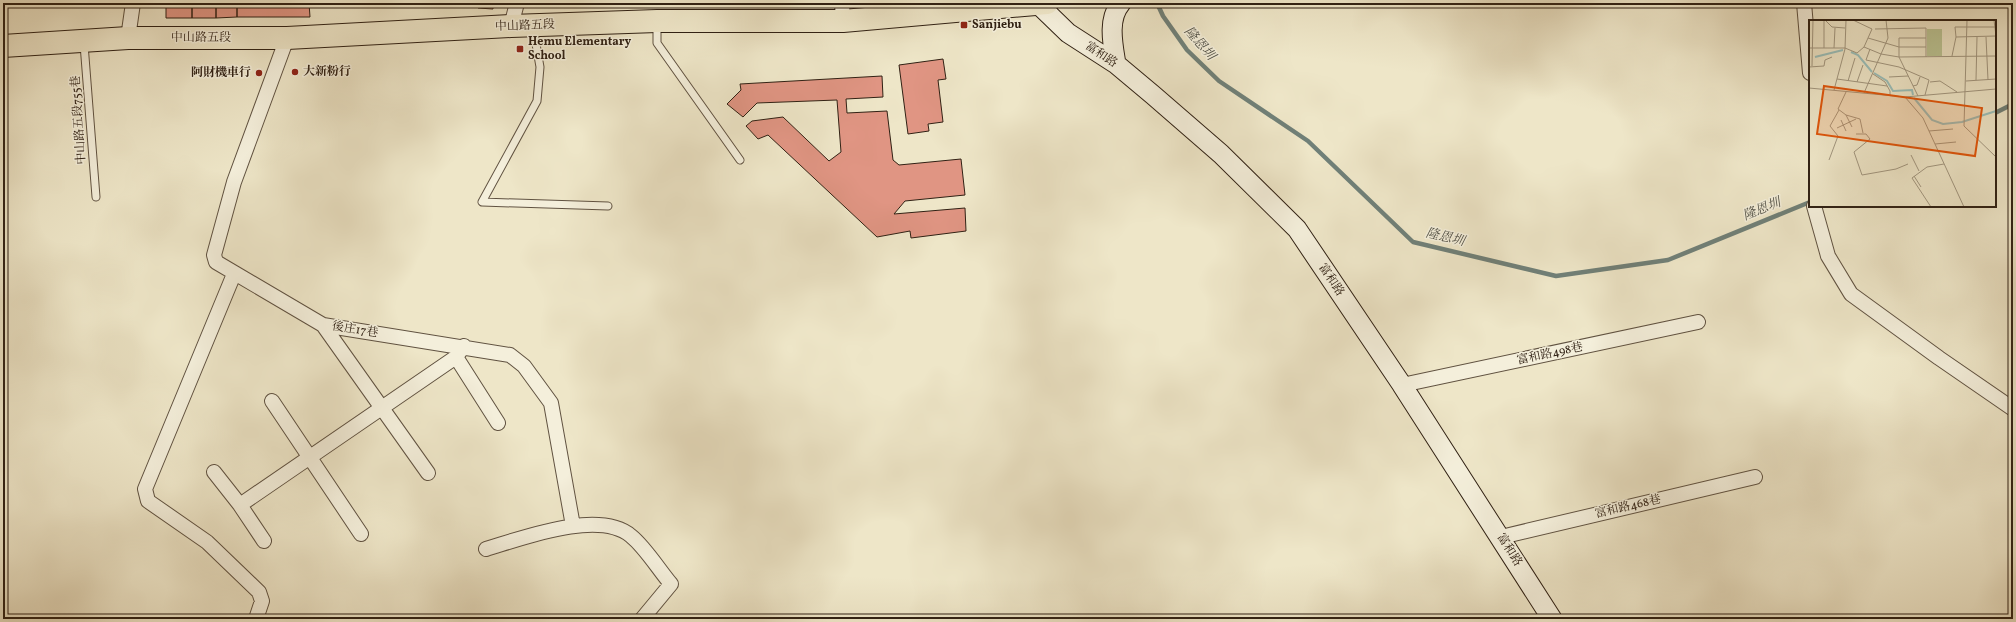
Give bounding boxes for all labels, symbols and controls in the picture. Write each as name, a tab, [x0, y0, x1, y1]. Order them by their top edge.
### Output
street label: 中山路五段	[495, 17, 555, 35]
place label: Sanjiebu	[972, 17, 1022, 33]
marker: Sanjiebu	[959, 20, 969, 30]
inset map	[1809, 20, 1996, 207]
water label: 隆恩圳	[1179, 23, 1220, 66]
street label: 中山路五段	[171, 30, 231, 46]
place label: Hemu Elementary School	[528, 34, 631, 64]
street label: 富和路	[1082, 38, 1120, 72]
marker: Hemu Elementary School	[515, 44, 525, 54]
place label: 大新粉行	[303, 64, 351, 80]
place label: 阿財機車行	[191, 65, 251, 81]
marker: 大新粉行	[290, 67, 300, 77]
marker: 阿財機車行	[254, 68, 264, 78]
street label: 中山路五段755巷	[68, 75, 90, 165]
water label: 隆恩圳	[1741, 194, 1785, 226]
water label: 隆恩圳	[1424, 225, 1468, 252]
street label: 富和路	[1314, 261, 1348, 299]
street label: 後庄17巷	[331, 318, 379, 342]
street label: 富和路498巷	[1515, 339, 1585, 369]
street label: 富和路468巷	[1593, 492, 1663, 522]
street label: 富和路	[1493, 530, 1525, 570]

